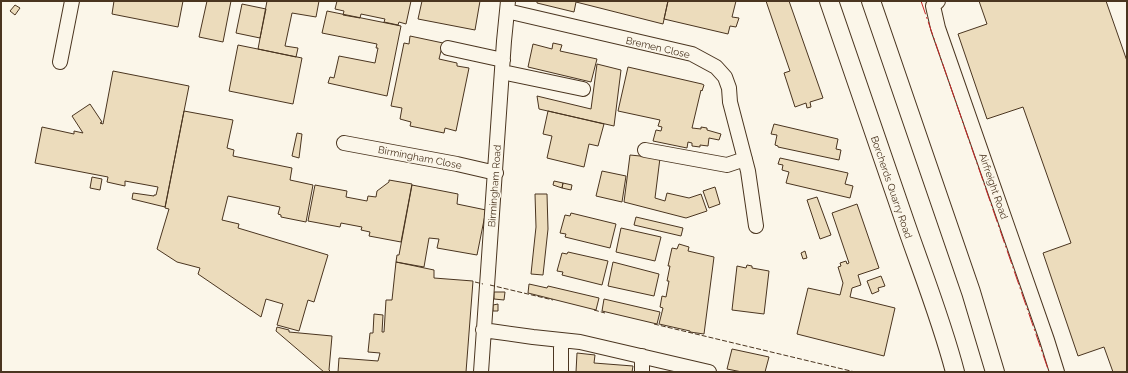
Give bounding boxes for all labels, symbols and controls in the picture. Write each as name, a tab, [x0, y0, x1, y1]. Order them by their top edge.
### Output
street label: Bremen Close	[625, 35, 691, 60]
street label: Borcherds Quarry Road	[869, 134, 914, 240]
street label: Birmingham Close	[377, 144, 463, 171]
street label: Birmingham Road	[486, 144, 503, 228]
street label: Airfreight Road	[977, 152, 1010, 221]

